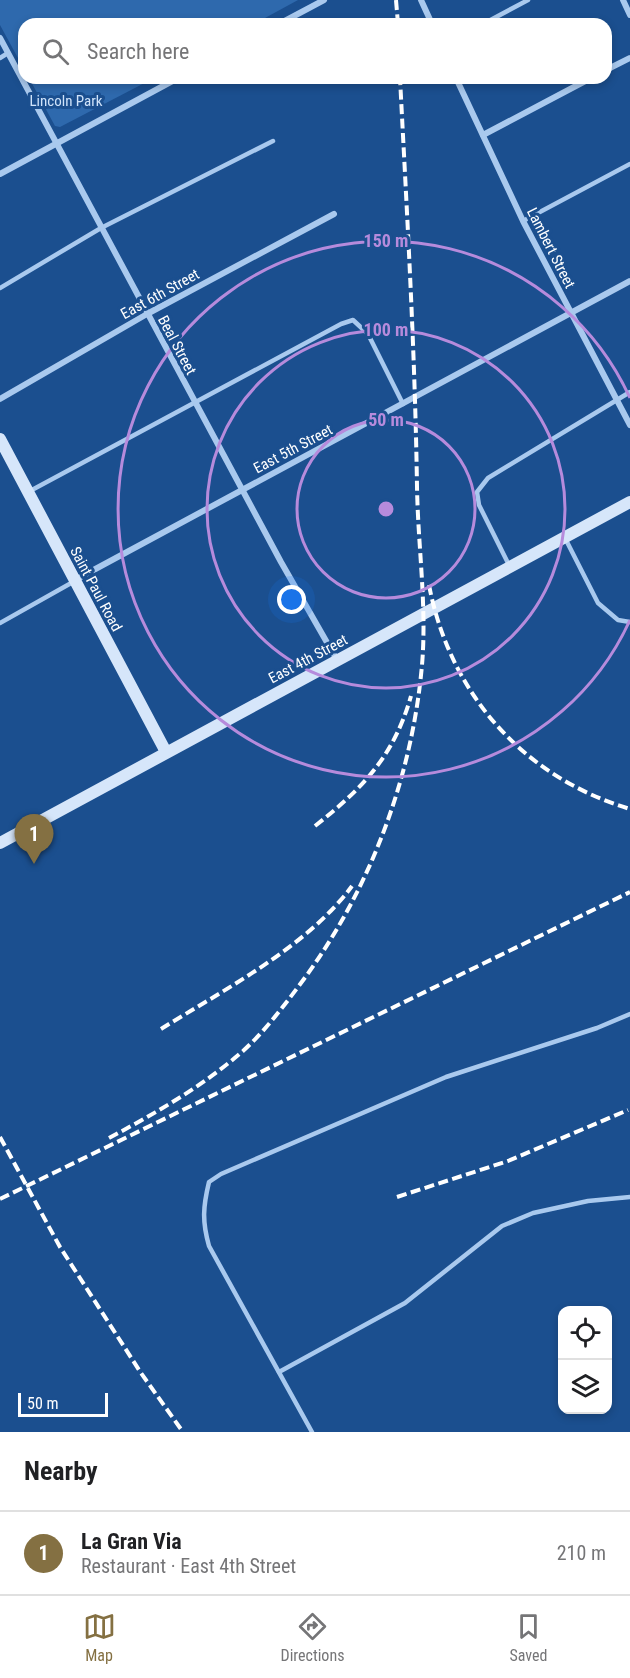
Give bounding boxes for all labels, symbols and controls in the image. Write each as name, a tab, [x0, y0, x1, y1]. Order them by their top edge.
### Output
search box	[18, 18, 612, 84]
icon: search	[39, 35, 72, 68]
text: Search here	[87, 39, 189, 64]
park label: Lincoln Park	[29, 92, 103, 110]
street label: Lambert Street	[523, 205, 579, 291]
text: 150 m	[364, 230, 408, 251]
street label: East 6th Street	[118, 265, 202, 323]
street label: Beal Street	[154, 312, 200, 378]
text: 100 m	[364, 319, 408, 340]
text: 50 m	[368, 409, 404, 430]
street label: East 5th Street	[250, 421, 336, 477]
centre of rings	[376, 499, 396, 519]
street label: Saint Paul Road	[66, 544, 126, 634]
your location	[277, 585, 306, 614]
street label: East 4th Street	[265, 631, 351, 687]
pin: 1	[15, 814, 54, 864]
map controls	[558, 1306, 612, 1414]
button: locate	[558, 1306, 612, 1360]
button: layers	[558, 1360, 612, 1414]
scale bar	[18, 1390, 108, 1418]
text: 50 m	[27, 1394, 59, 1413]
text: Nearby	[24, 1456, 98, 1486]
text: La Gran Via	[81, 1529, 182, 1554]
text: 1	[38, 1541, 49, 1565]
text: 210 m	[557, 1541, 606, 1565]
text: Restaurant · East 4th Street	[81, 1554, 296, 1578]
tab: Map	[83, 1610, 116, 1665]
tab: Directions	[281, 1610, 344, 1665]
tab: Saved	[509, 1610, 547, 1665]

